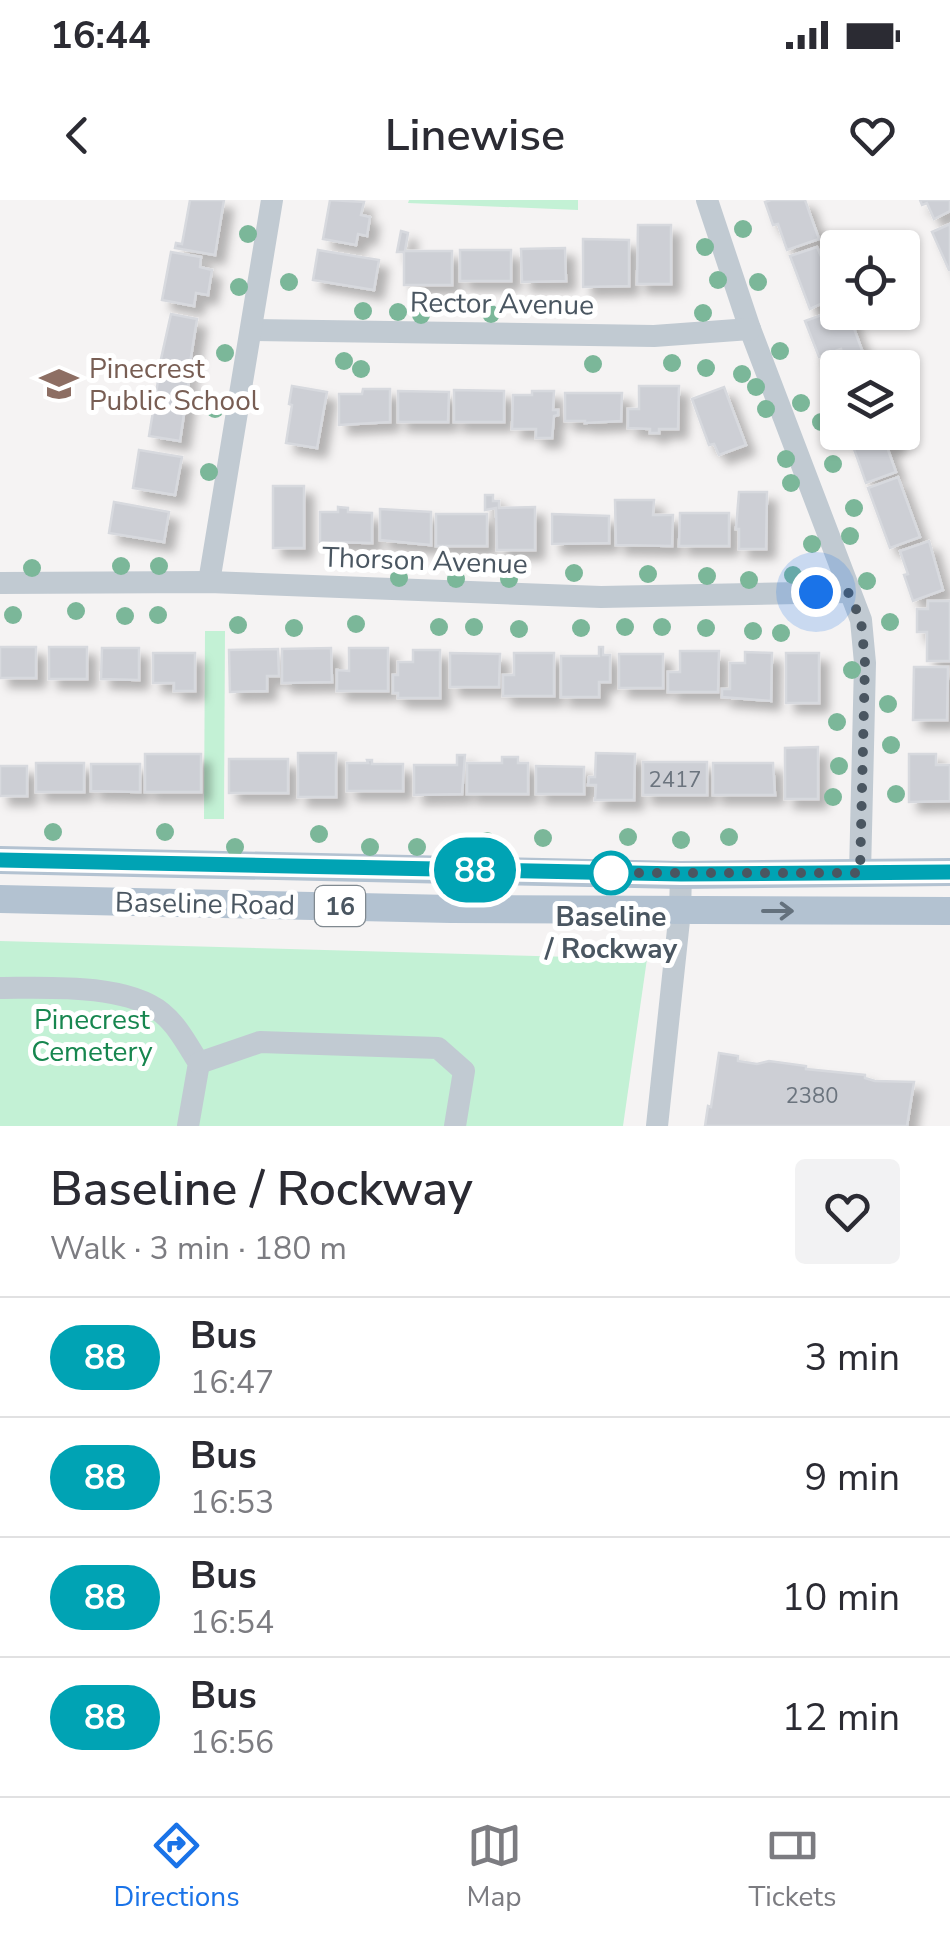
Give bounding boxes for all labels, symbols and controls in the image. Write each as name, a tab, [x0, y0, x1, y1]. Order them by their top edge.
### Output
text: 16:44	[50, 10, 151, 61]
text: Linewise	[385, 105, 565, 166]
icon: back	[50, 108, 105, 163]
icon: heart	[845, 108, 900, 163]
map controls	[820, 230, 920, 450]
button: locate	[820, 230, 920, 330]
street label: Rector Avenue	[410, 283, 594, 325]
place label: Pinecrest Public School	[89, 350, 260, 420]
button: layers	[820, 350, 920, 450]
school or university icon: Pinecrest Public School	[38, 363, 80, 405]
street label: Thorson Avenue	[322, 538, 528, 584]
your location	[791, 567, 841, 617]
house number: 2417	[649, 765, 701, 795]
line badge: 88	[430, 838, 520, 902]
text: 88	[454, 847, 496, 894]
marker: Baseline / Rockway	[590, 852, 632, 894]
street label: Baseline Road	[115, 883, 295, 925]
road number: 16	[315, 886, 365, 926]
place label: Baseline / Rockway	[544, 898, 678, 968]
one-way arrow	[760, 902, 793, 920]
park label: Pinecrest Cemetery	[31, 1001, 153, 1071]
house number: 2380	[786, 1081, 838, 1111]
text: Baseline / Rockway	[50, 1156, 473, 1222]
button: heart	[795, 1159, 900, 1264]
text: Walk · 3 min · 180 m	[50, 1227, 347, 1270]
text: Bus	[190, 1310, 257, 1361]
text: 3 min	[805, 1332, 900, 1383]
text: 88	[84, 1334, 126, 1381]
text: 16:47	[190, 1361, 274, 1404]
text: Bus	[190, 1430, 257, 1481]
text: 9 min	[805, 1452, 900, 1503]
text: 88	[84, 1454, 126, 1501]
text: 16:53	[190, 1481, 274, 1524]
text: Bus	[190, 1550, 257, 1601]
text: 10 min	[782, 1572, 900, 1623]
text: 88	[84, 1574, 126, 1621]
text: 16:54	[190, 1601, 274, 1644]
text: Bus	[190, 1670, 257, 1721]
text: 12 min	[782, 1692, 900, 1743]
text: 88	[84, 1694, 126, 1741]
text: 16:56	[190, 1721, 274, 1764]
tab: Directions	[113, 1818, 240, 1916]
tab: Map	[467, 1818, 522, 1916]
tab: Tickets	[748, 1818, 837, 1916]

